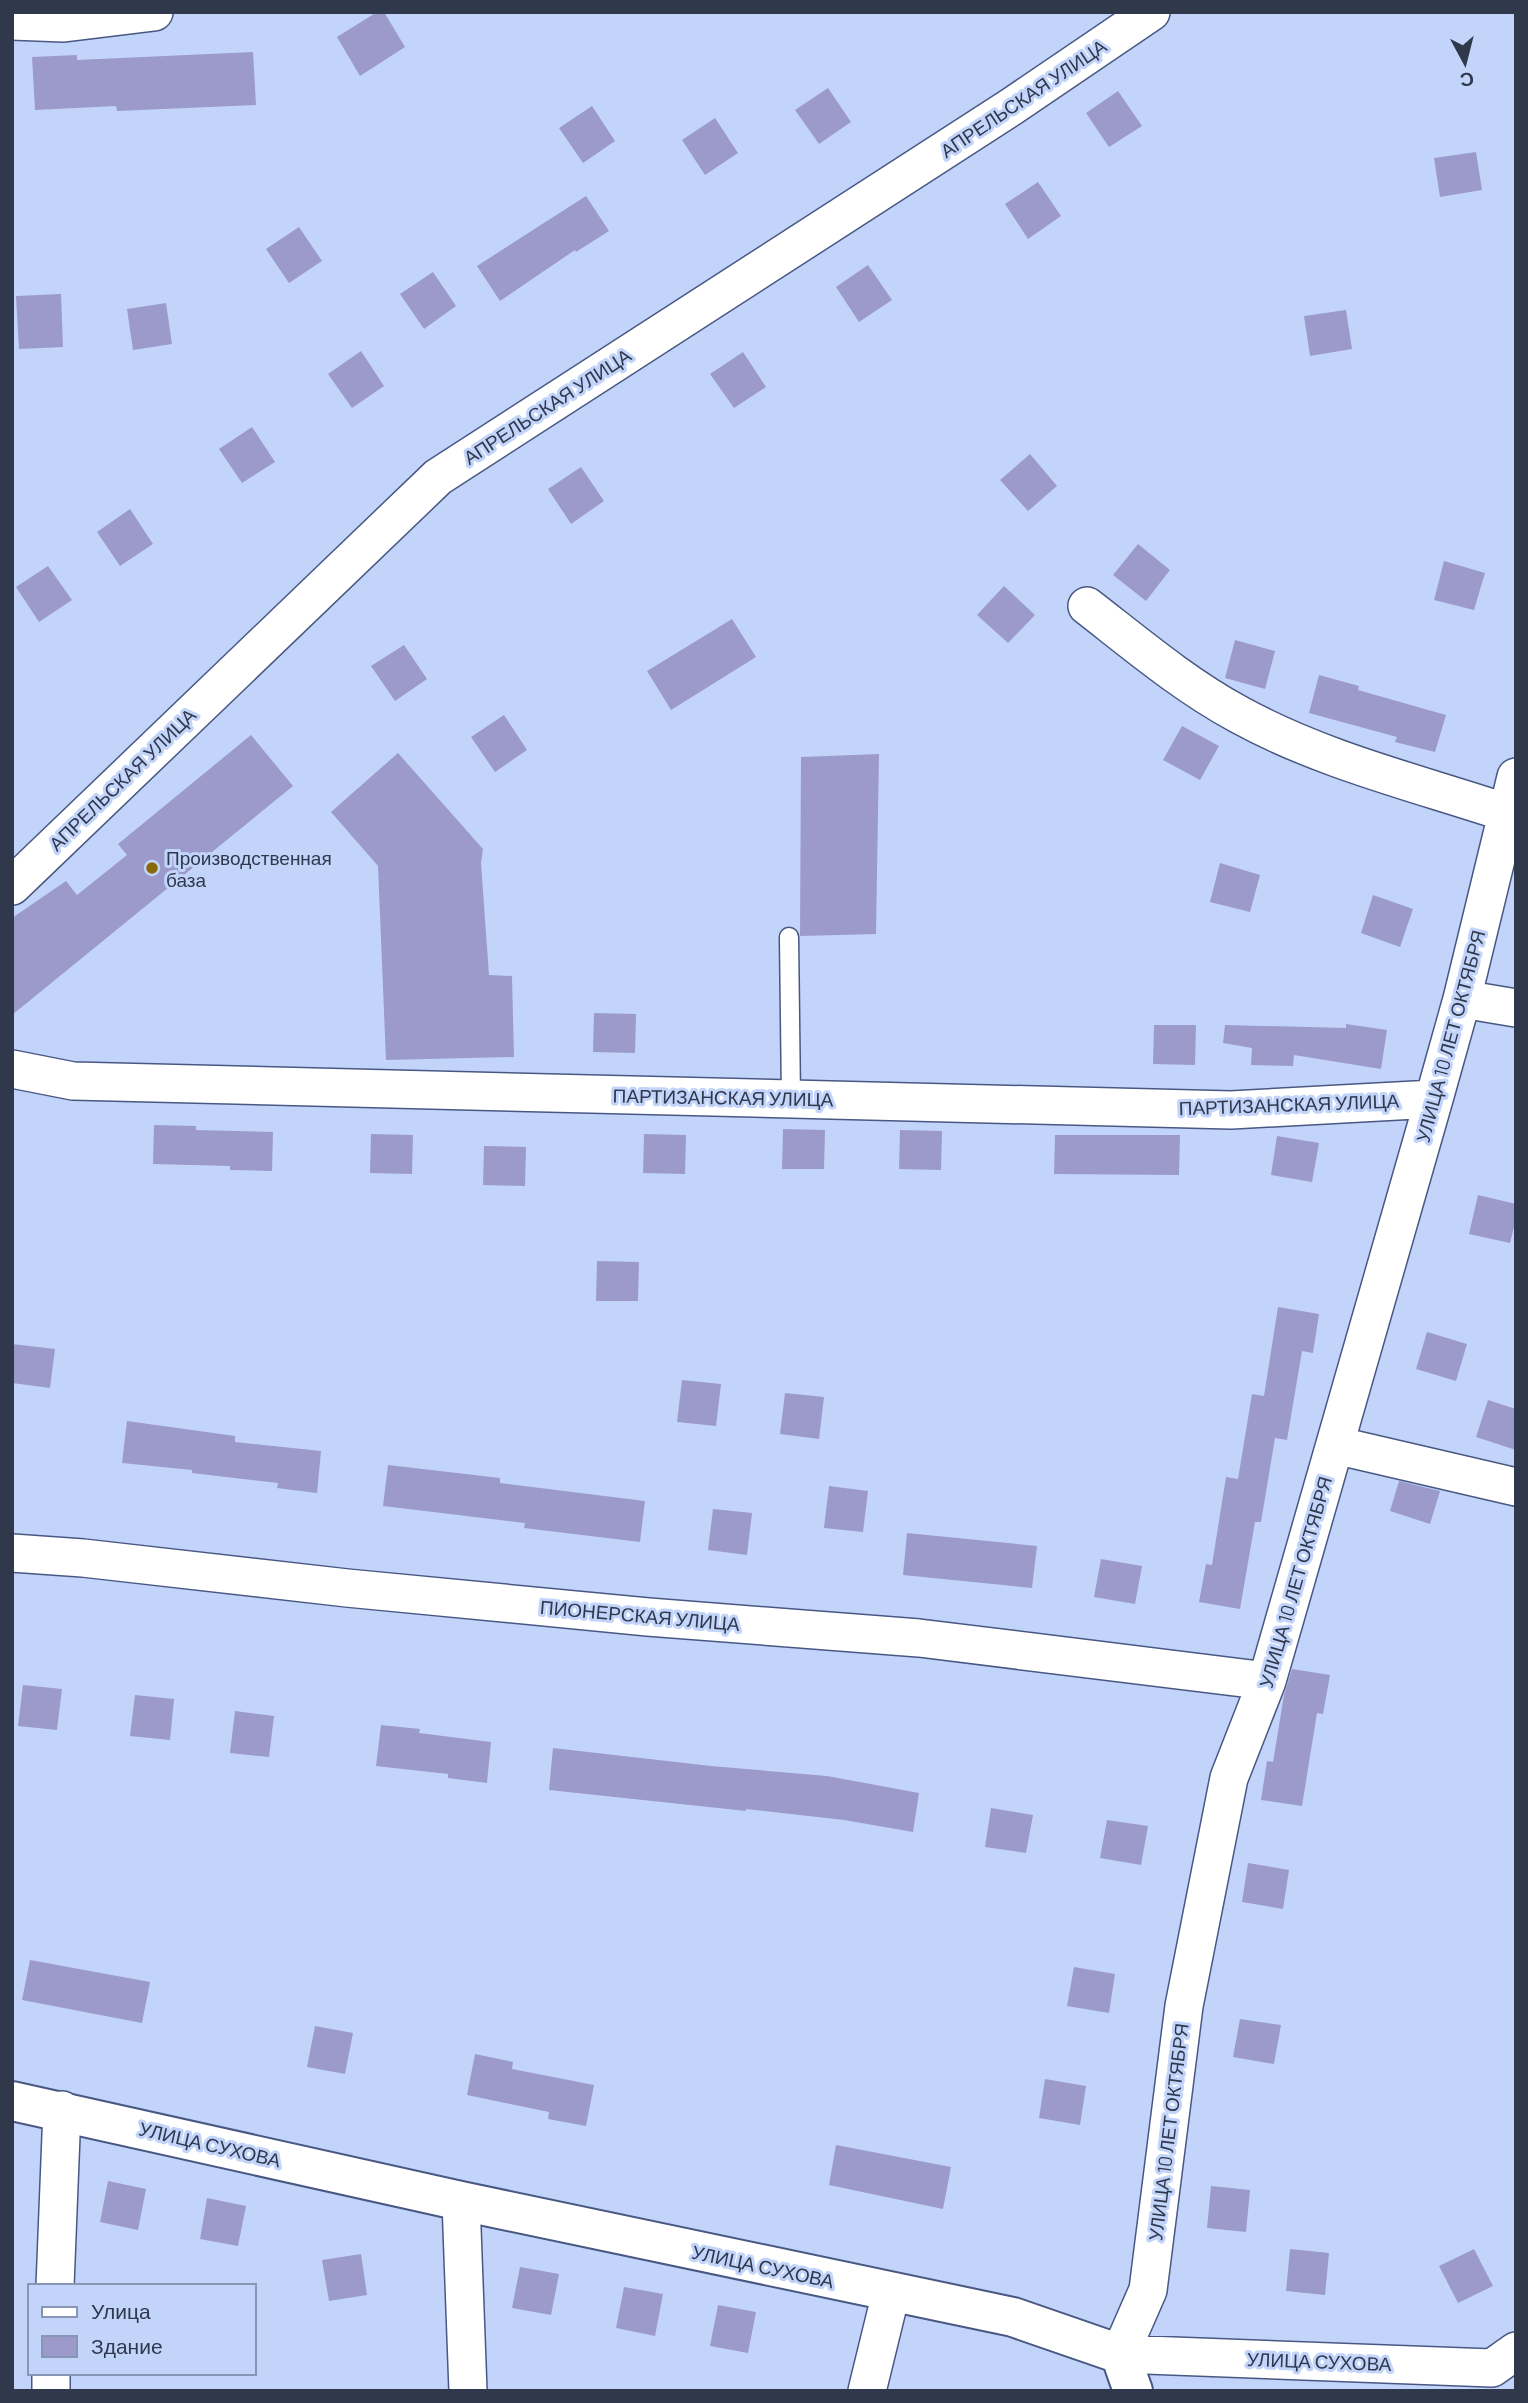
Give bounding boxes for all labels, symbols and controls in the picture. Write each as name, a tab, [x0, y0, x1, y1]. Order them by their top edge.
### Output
north arrow	[1430, 28, 1500, 98]
street label: АПРЕЛЬСКАЯ УЛИЦА	[936, 34, 1111, 162]
text: С	[1459, 68, 1475, 93]
street label: АПРЕЛЬСКАЯ УЛИЦА	[459, 343, 635, 469]
street label: АПРЕЛЬСКАЯ УЛИЦА	[44, 703, 200, 855]
place label: Производственная база	[166, 846, 332, 891]
marker: Производственная база	[144, 860, 160, 876]
street label: УЛИЦА 10 ЛЕТ ОКТЯБРЯ	[1411, 927, 1489, 1145]
street label: ПАРТИЗАНСКАЯ УЛИЦА	[613, 1084, 834, 1110]
street label: ПАРТИЗАНСКАЯ УЛИЦА	[1178, 1089, 1400, 1119]
street label: УЛИЦА 10 ЛЕТ ОКТЯБРЯ	[1254, 1474, 1336, 1690]
street label: ПИОНЕРСКАЯ УЛИЦА	[539, 1595, 741, 1635]
street label: УЛИЦА 10 ЛЕТ ОКТЯБРЯ	[1143, 2022, 1193, 2242]
street label: УЛИЦА СУХОВА	[137, 2117, 283, 2172]
street label: УЛИЦА СУХОВА	[690, 2240, 837, 2292]
legend	[28, 2284, 256, 2375]
text: Улица	[91, 2298, 151, 2323]
text: Здание	[91, 2333, 163, 2358]
street label: УЛИЦА СУХОВА	[1246, 2347, 1392, 2375]

